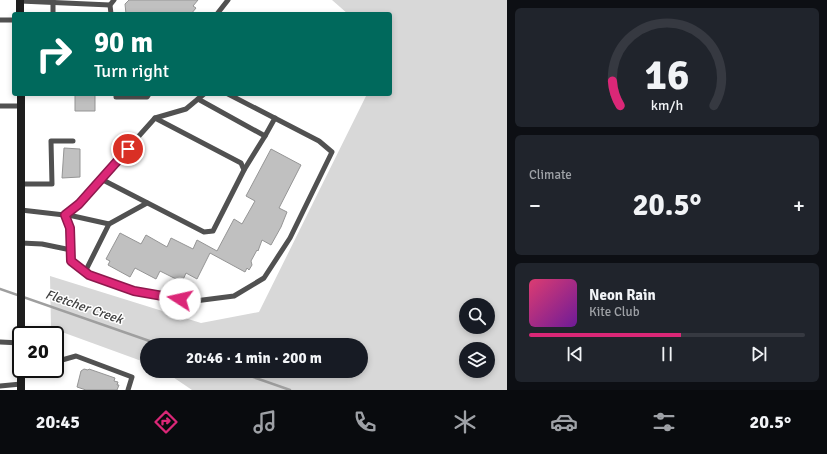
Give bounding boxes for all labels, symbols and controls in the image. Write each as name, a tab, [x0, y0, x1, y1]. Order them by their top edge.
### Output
text: 90 m	[94, 26, 153, 60]
icon: right	[28, 28, 80, 80]
text: 16	[645, 49, 689, 100]
text: Turn right	[94, 60, 169, 82]
text: km/h	[651, 96, 683, 113]
pin	[111, 132, 145, 166]
icon: arrive	[117, 138, 139, 160]
text: Climate	[529, 167, 572, 183]
text: 20.5°	[632, 187, 702, 224]
text: −	[529, 192, 541, 219]
text: +	[793, 192, 805, 219]
position arrow	[159, 278, 201, 320]
water label: Fletcher Creek	[43, 286, 126, 328]
text: Neon Rain	[589, 286, 656, 304]
map controls	[459, 298, 495, 378]
button: search	[459, 298, 495, 334]
text: Kite Club	[589, 304, 640, 320]
speed limit sign: 20	[12, 326, 64, 378]
button: layers	[459, 342, 495, 378]
icon: previous	[564, 343, 586, 365]
icon: pause	[656, 343, 678, 365]
icon: next	[748, 343, 770, 365]
text: 20:46 · 1 min · 200 m	[186, 349, 322, 367]
icon: directions	[152, 408, 180, 436]
icon: music	[251, 408, 279, 436]
icon: phone	[351, 408, 379, 436]
icon: climate	[451, 408, 479, 436]
icon: car	[550, 408, 578, 436]
icon: filters	[650, 408, 678, 436]
text: 20:45	[36, 411, 80, 433]
text: 20.5°	[750, 411, 791, 433]

